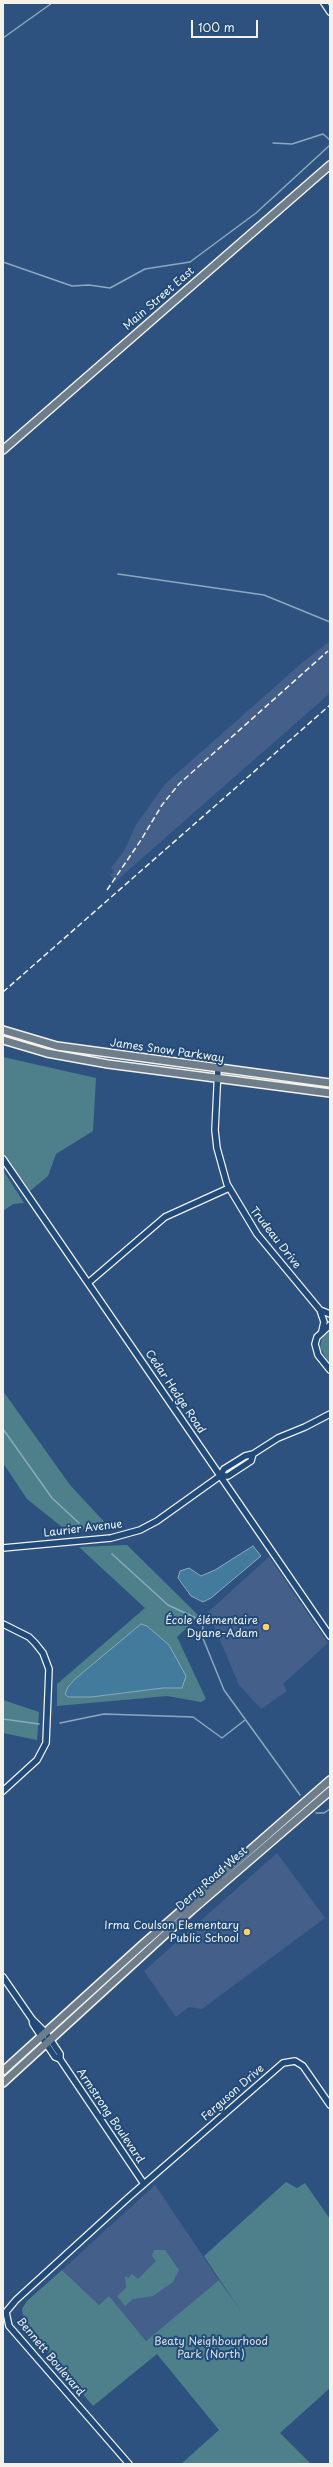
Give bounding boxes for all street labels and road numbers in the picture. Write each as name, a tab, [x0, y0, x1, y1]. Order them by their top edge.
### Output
street label: Main Street East	[121, 265, 197, 333]
street label: James Snow Parkway	[109, 1036, 225, 1066]
street label: Trudeau Drive	[247, 1204, 303, 1272]
street label: Cedar Hedge Road	[142, 1348, 208, 1436]
street label: Laurier Avenue	[43, 1518, 123, 1540]
street label: Derry Road West	[174, 1844, 250, 1914]
street label: Ferguson Drive	[199, 2062, 267, 2124]
street label: Armstrong Boulevard	[73, 2066, 147, 2166]
street label: Bennett Boulevard	[13, 2315, 87, 2399]

